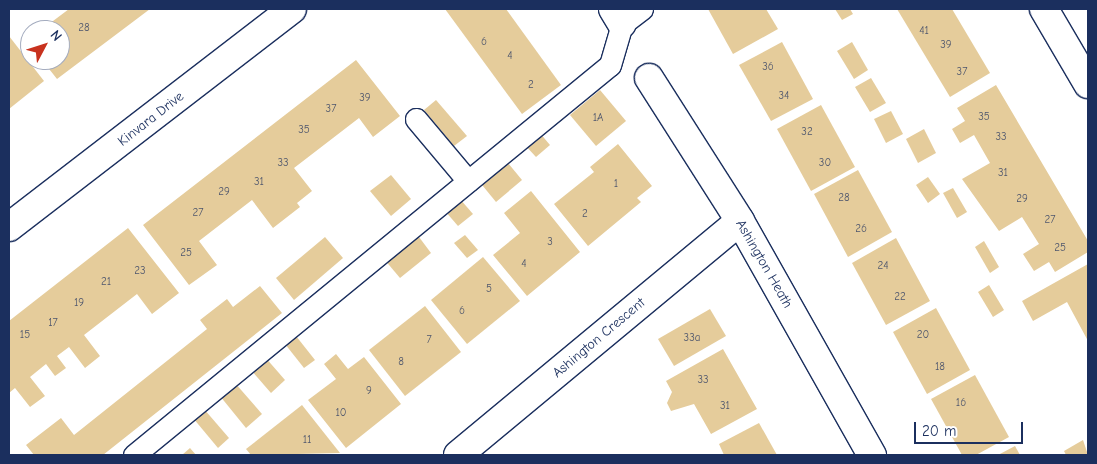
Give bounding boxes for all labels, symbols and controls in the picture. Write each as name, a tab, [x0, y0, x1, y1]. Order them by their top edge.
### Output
north arrow	[20, 20, 70, 70]
house number: 28	[78, 21, 90, 35]
house number: 41	[919, 24, 929, 38]
text: N	[47, 27, 66, 45]
house number: 6	[481, 35, 487, 49]
house number: 39	[940, 38, 952, 52]
house number: 4	[507, 49, 513, 63]
house number: 36	[762, 60, 774, 74]
house number: 37	[957, 65, 967, 79]
house number: 2	[528, 78, 534, 92]
street label: Kinvara Drive	[115, 88, 187, 150]
house number: 34	[779, 89, 789, 103]
house number: 39	[359, 91, 371, 105]
house number: 37	[326, 102, 336, 116]
house number: 35	[978, 110, 990, 124]
house number: 1A	[593, 111, 603, 125]
house number: 35	[298, 123, 310, 137]
house number: 32	[801, 125, 813, 139]
house number: 33	[995, 130, 1007, 144]
house number: 33	[277, 156, 289, 170]
house number: 30	[819, 156, 831, 170]
house number: 31	[998, 166, 1008, 180]
house number: 31	[254, 175, 264, 189]
house number: 1	[614, 177, 618, 191]
house number: 29	[218, 185, 230, 199]
house number: 28	[838, 191, 850, 205]
house number: 29	[1016, 192, 1028, 206]
house number: 27	[193, 206, 203, 220]
house number: 2	[582, 207, 588, 221]
house number: 27	[1045, 213, 1055, 227]
street label: Ashington Heath	[732, 217, 796, 311]
house number: 26	[855, 222, 867, 236]
house number: 3	[547, 235, 553, 249]
house number: 25	[1054, 241, 1066, 255]
house number: 25	[180, 246, 192, 260]
house number: 4	[521, 257, 527, 271]
house number: 24	[877, 259, 889, 273]
house number: 23	[134, 264, 146, 278]
house number: 21	[101, 275, 111, 289]
house number: 5	[486, 282, 492, 296]
house number: 22	[894, 290, 906, 304]
street label: Ashington Crescent	[549, 294, 649, 382]
house number: 19	[74, 296, 84, 310]
house number: 6	[459, 304, 465, 318]
house number: 17	[48, 316, 58, 330]
house number: 15	[20, 328, 30, 342]
house number: 20	[917, 328, 929, 342]
house number: 33a	[684, 331, 700, 345]
house number: 7	[426, 333, 432, 347]
house number: 8	[398, 355, 404, 369]
house number: 18	[935, 360, 945, 374]
house number: 33	[697, 373, 709, 387]
house number: 9	[366, 384, 372, 398]
house number: 16	[956, 396, 966, 410]
house number: 31	[720, 399, 730, 413]
house number: 10	[335, 406, 347, 420]
scale bar	[917, 412, 1026, 444]
text: 20 m	[922, 422, 956, 440]
house number: 11	[303, 433, 311, 447]

